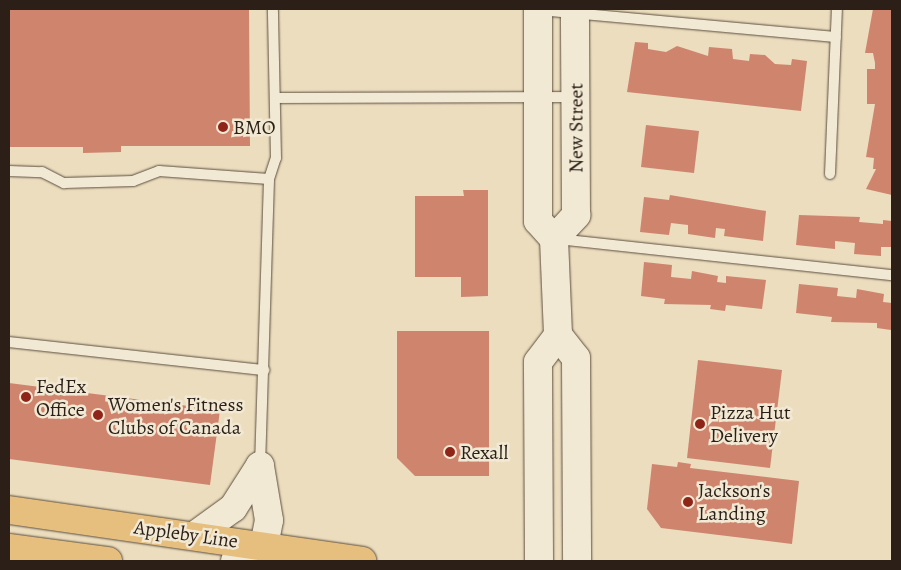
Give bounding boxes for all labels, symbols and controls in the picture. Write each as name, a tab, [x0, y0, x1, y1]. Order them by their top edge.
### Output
street label: New Street	[564, 83, 588, 173]
place label: BMO	[233, 115, 276, 139]
marker: BMO	[217, 121, 229, 133]
place label: FedEx Office	[36, 374, 86, 421]
marker: FedEx Office	[20, 391, 32, 403]
place label: Women's Fitness Clubs of Canada	[108, 392, 244, 439]
place label: Pizza Hut Delivery	[710, 400, 791, 447]
marker: Women's Fitness Clubs of Canada	[92, 409, 104, 421]
marker: Pizza Hut Delivery	[694, 418, 706, 430]
place label: Rexall	[460, 440, 508, 464]
marker: Rexall	[444, 446, 456, 458]
place label: Jackson's Landing	[698, 479, 771, 526]
marker: Jackson's Landing	[682, 496, 694, 508]
street label: Appleby Line	[133, 515, 239, 553]

